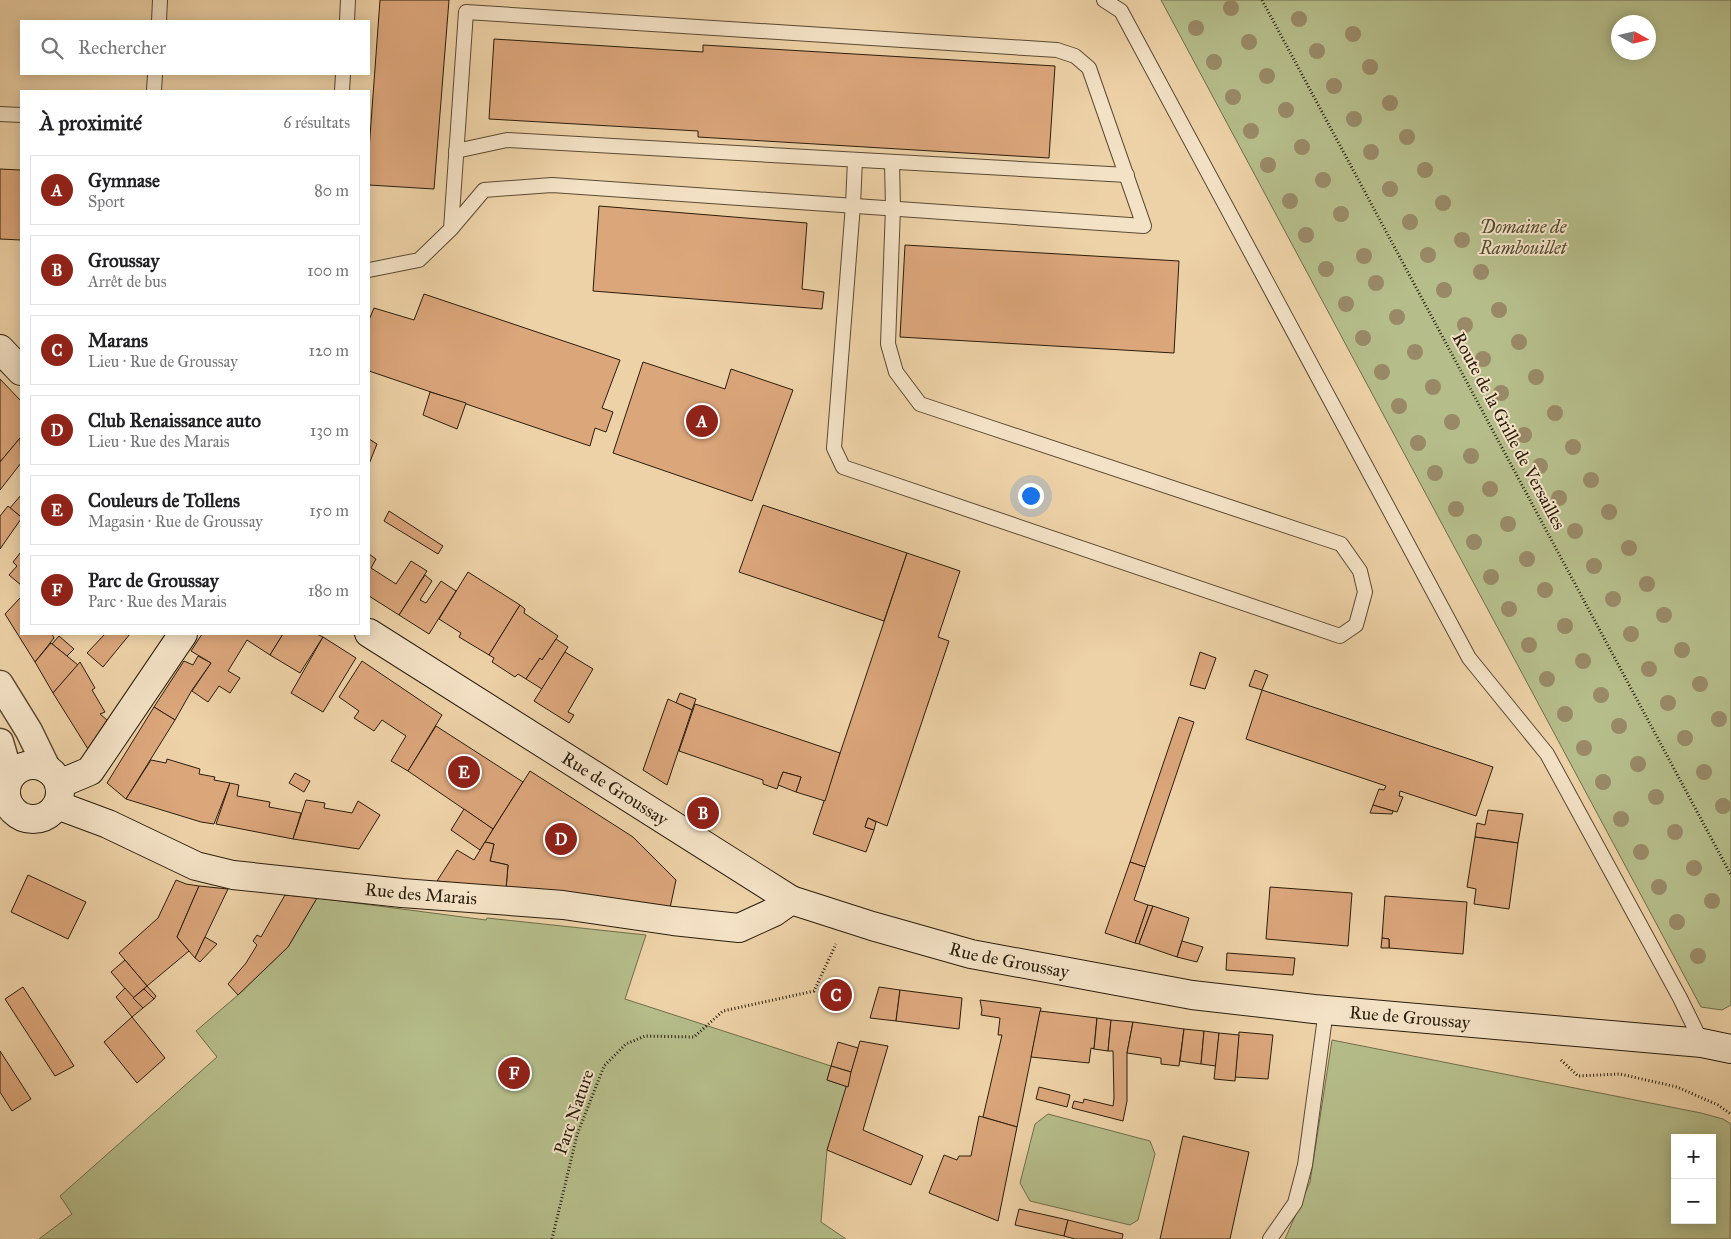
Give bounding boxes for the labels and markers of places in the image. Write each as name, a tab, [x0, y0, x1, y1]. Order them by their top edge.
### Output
pin: A	[686, 402, 718, 440]
pin: E	[448, 753, 480, 791]
pin: B	[687, 794, 719, 832]
pin: D	[545, 820, 577, 858]
pin: C	[820, 976, 852, 1014]
pin: F	[498, 1054, 530, 1092]

